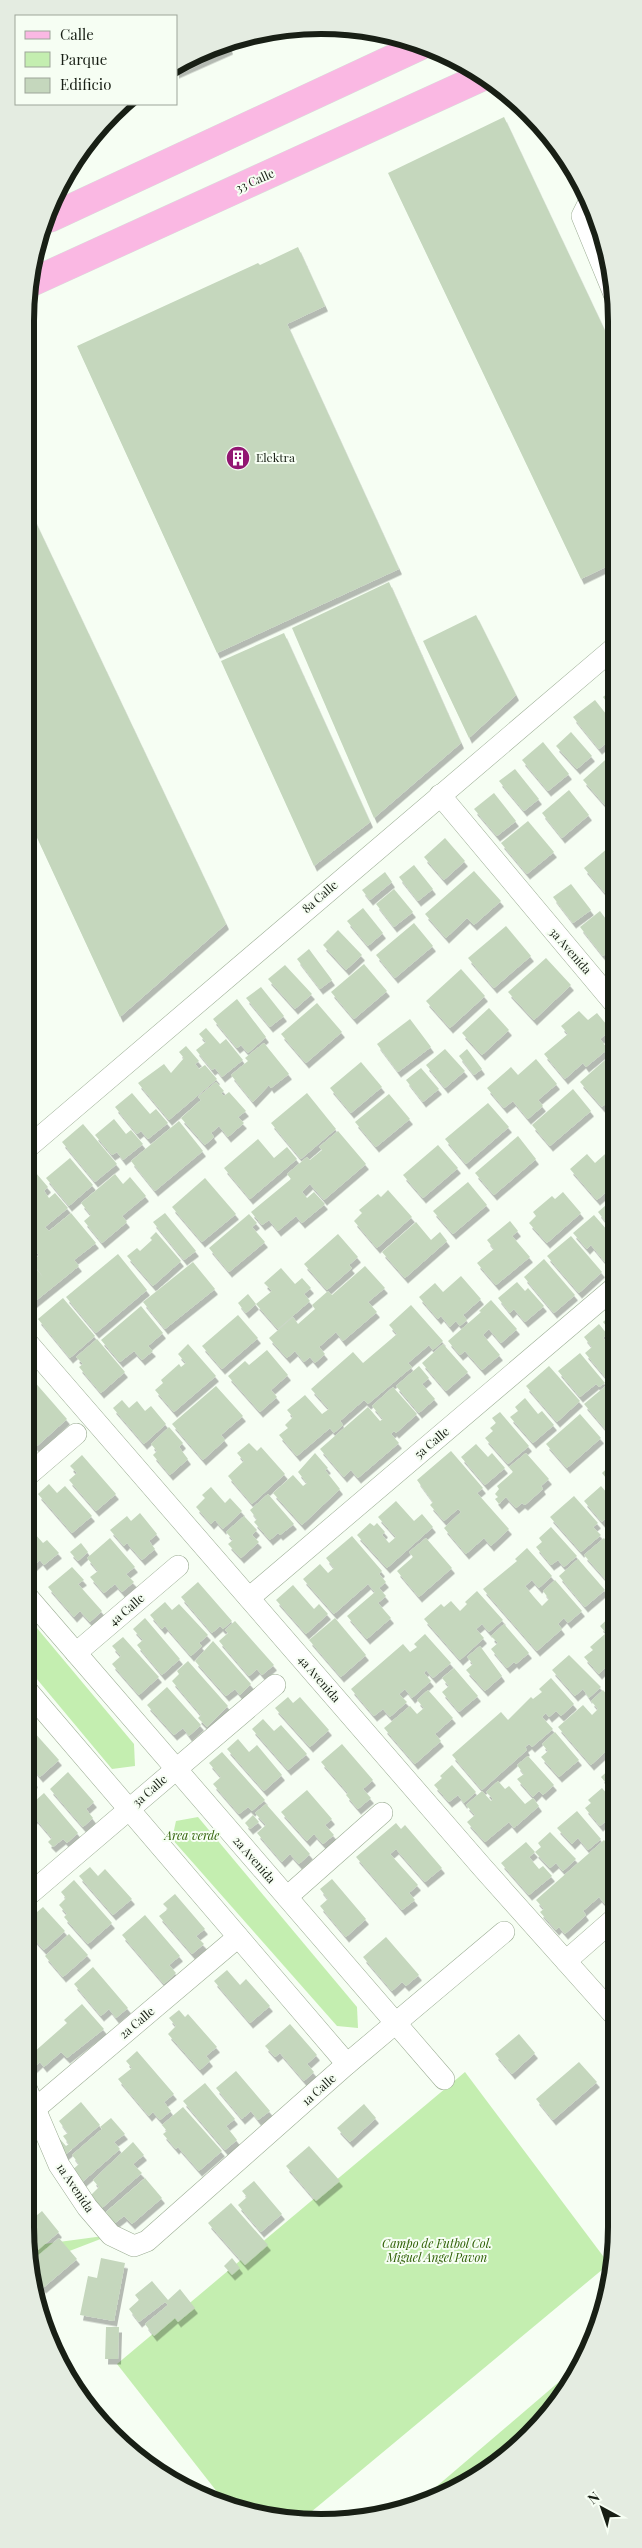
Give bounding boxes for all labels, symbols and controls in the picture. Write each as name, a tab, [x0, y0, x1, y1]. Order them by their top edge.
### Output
legend	[15, 15, 178, 105]
text: Calle	[60, 24, 94, 44]
text: Parque	[60, 49, 107, 69]
text: Edificio	[60, 74, 111, 94]
street label: 33 Calle	[233, 164, 277, 196]
building icon: Elektra	[225, 445, 251, 471]
place label: Elektra	[256, 449, 295, 465]
street label: 8a Calle	[298, 876, 340, 916]
street label: 3a Avenida	[546, 924, 595, 977]
street label: 5a Calle	[411, 1423, 452, 1461]
street label: 4a Calle	[105, 1589, 147, 1629]
street label: 4a Avenida	[295, 1651, 345, 1705]
street label: 3a Calle	[129, 1771, 170, 1810]
park label: Area verde	[163, 1827, 219, 1843]
street label: 2a Avenida	[230, 1833, 280, 1886]
street label: 2a Calle	[115, 2003, 157, 2042]
street label: 1a Calle	[298, 2070, 339, 2109]
street label: 1a Avenida	[54, 2160, 98, 2215]
park label: Campo de Futbol Col. Miguel Angel Pavon	[382, 2235, 492, 2265]
north arrow	[577, 2483, 627, 2533]
text: N	[583, 2487, 603, 2508]

